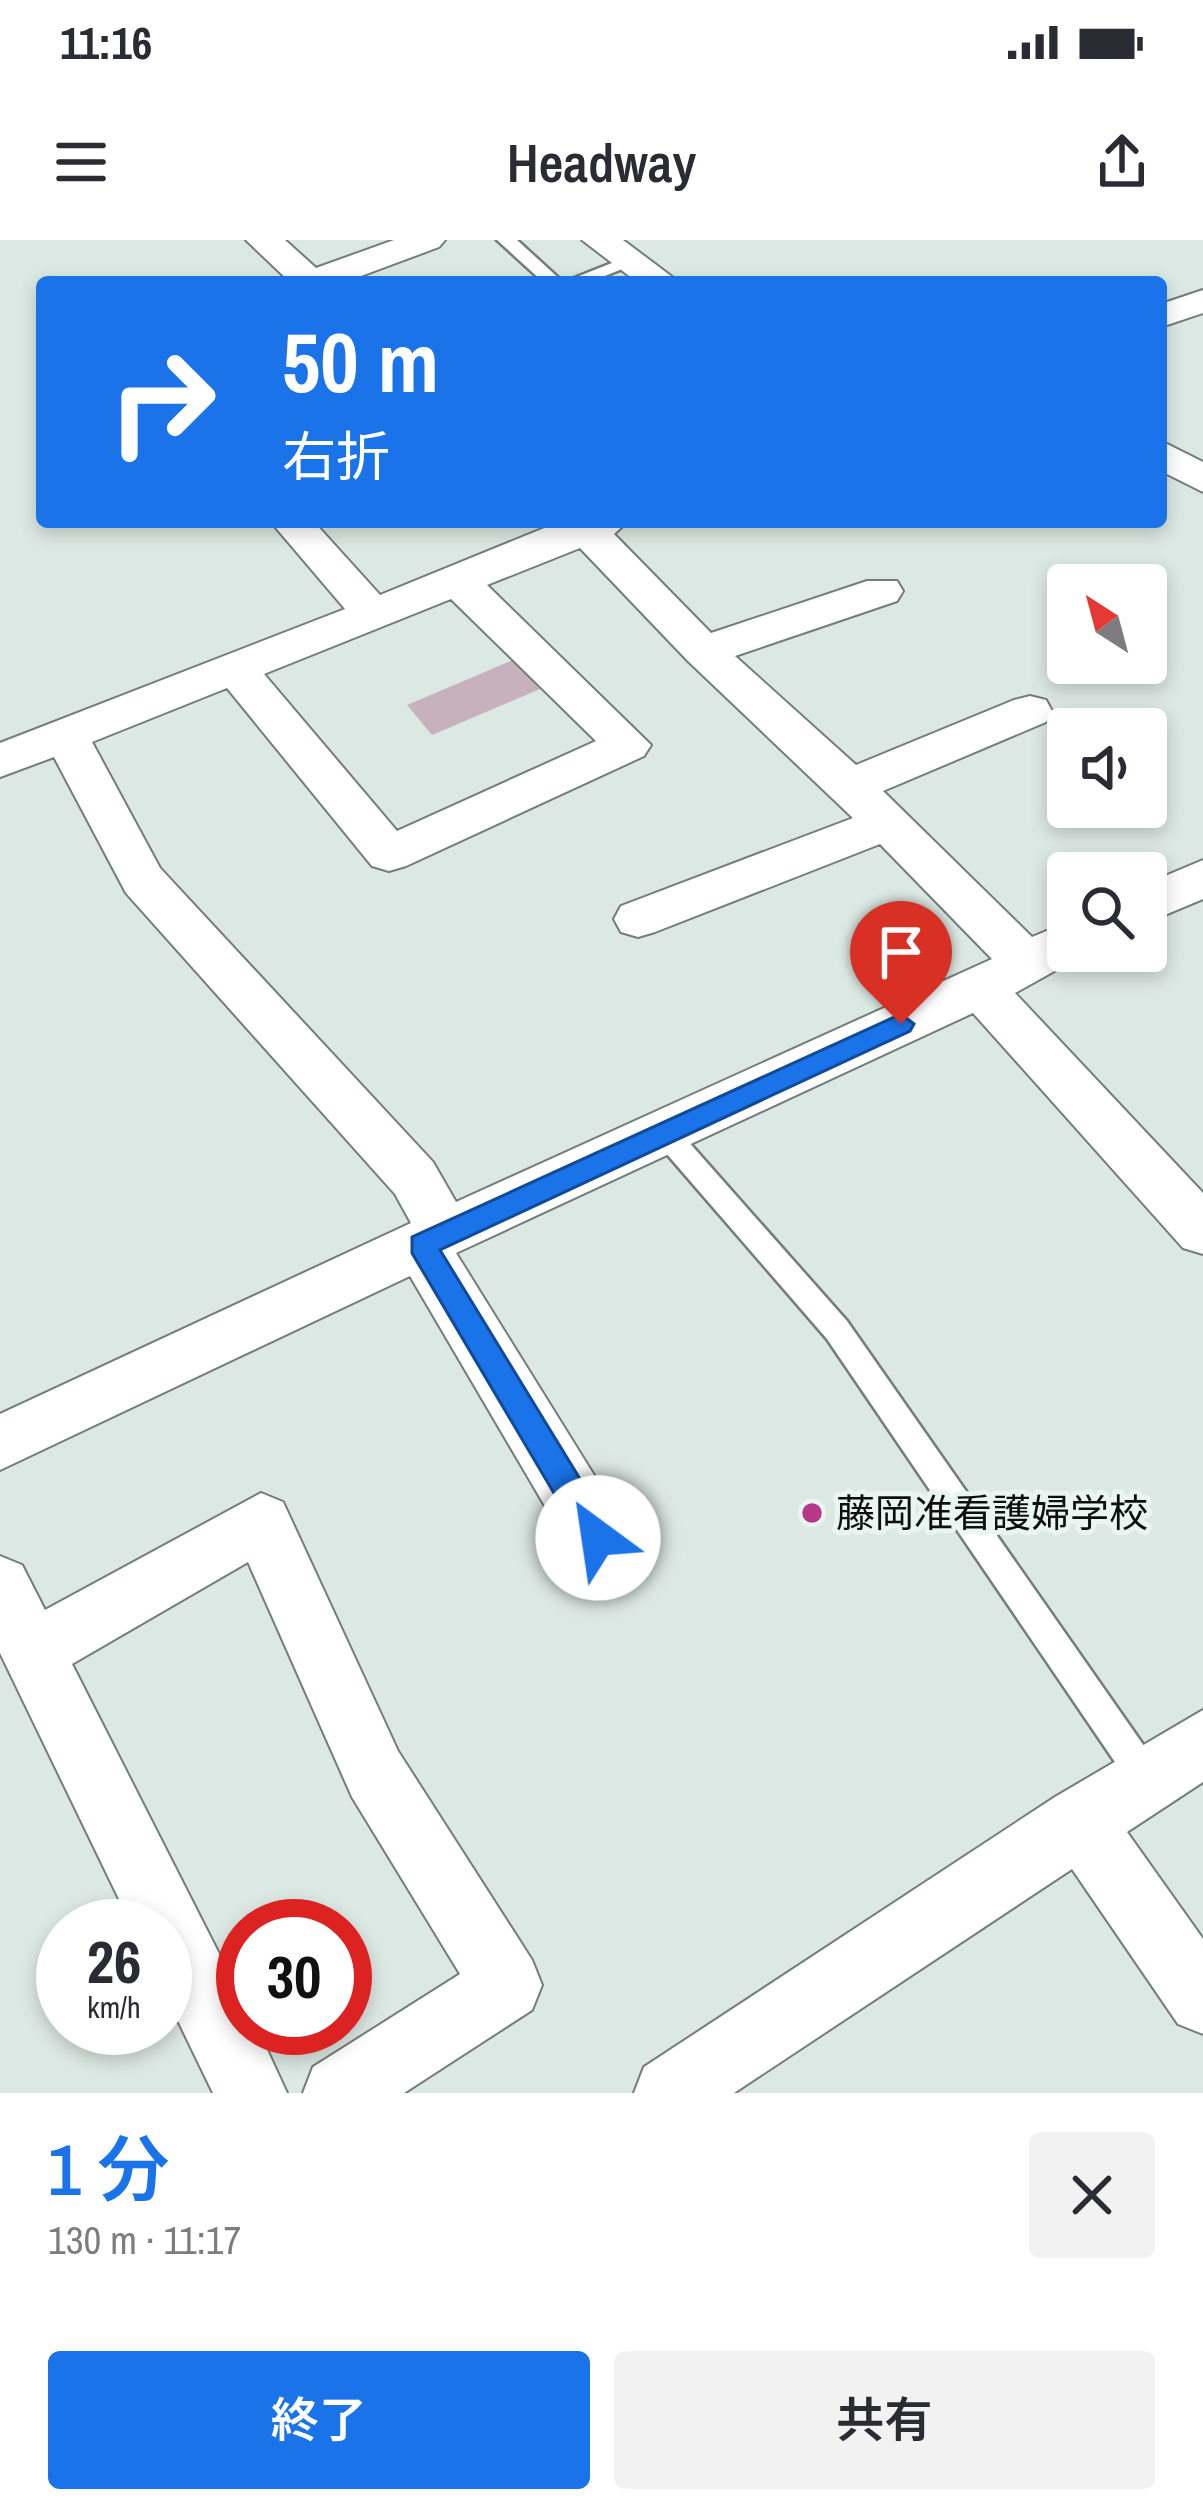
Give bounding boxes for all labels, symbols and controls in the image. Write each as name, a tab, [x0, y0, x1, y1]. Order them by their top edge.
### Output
text: 11:16	[60, 12, 152, 73]
text: Headway	[507, 126, 696, 199]
icon: menu	[48, 129, 114, 195]
icon: share	[1089, 129, 1155, 195]
text: 50 m	[282, 305, 439, 418]
icon: right	[84, 324, 240, 480]
text: 右折	[282, 420, 390, 493]
north arrow	[1047, 564, 1167, 684]
map controls	[1047, 564, 1167, 972]
button: sound	[1047, 708, 1167, 828]
button: search	[1047, 852, 1167, 972]
pin	[850, 901, 952, 1024]
icon: arrive	[868, 919, 934, 985]
position arrow	[535, 1475, 661, 1601]
place label: 藤岡准看護婦学校	[836, 1487, 1148, 1539]
marker: 藤岡准看護婦学校	[799, 1500, 825, 1526]
speed limit sign: 30	[216, 1899, 372, 2055]
text: 26	[87, 1921, 141, 2002]
text: km/h	[87, 1987, 141, 2027]
text: 1 分	[48, 2120, 169, 2217]
button: close	[1029, 2132, 1155, 2258]
text: 130 m · 11:17	[48, 2214, 241, 2266]
button: 終了	[48, 2351, 590, 2489]
button: 共有	[614, 2351, 1155, 2489]

